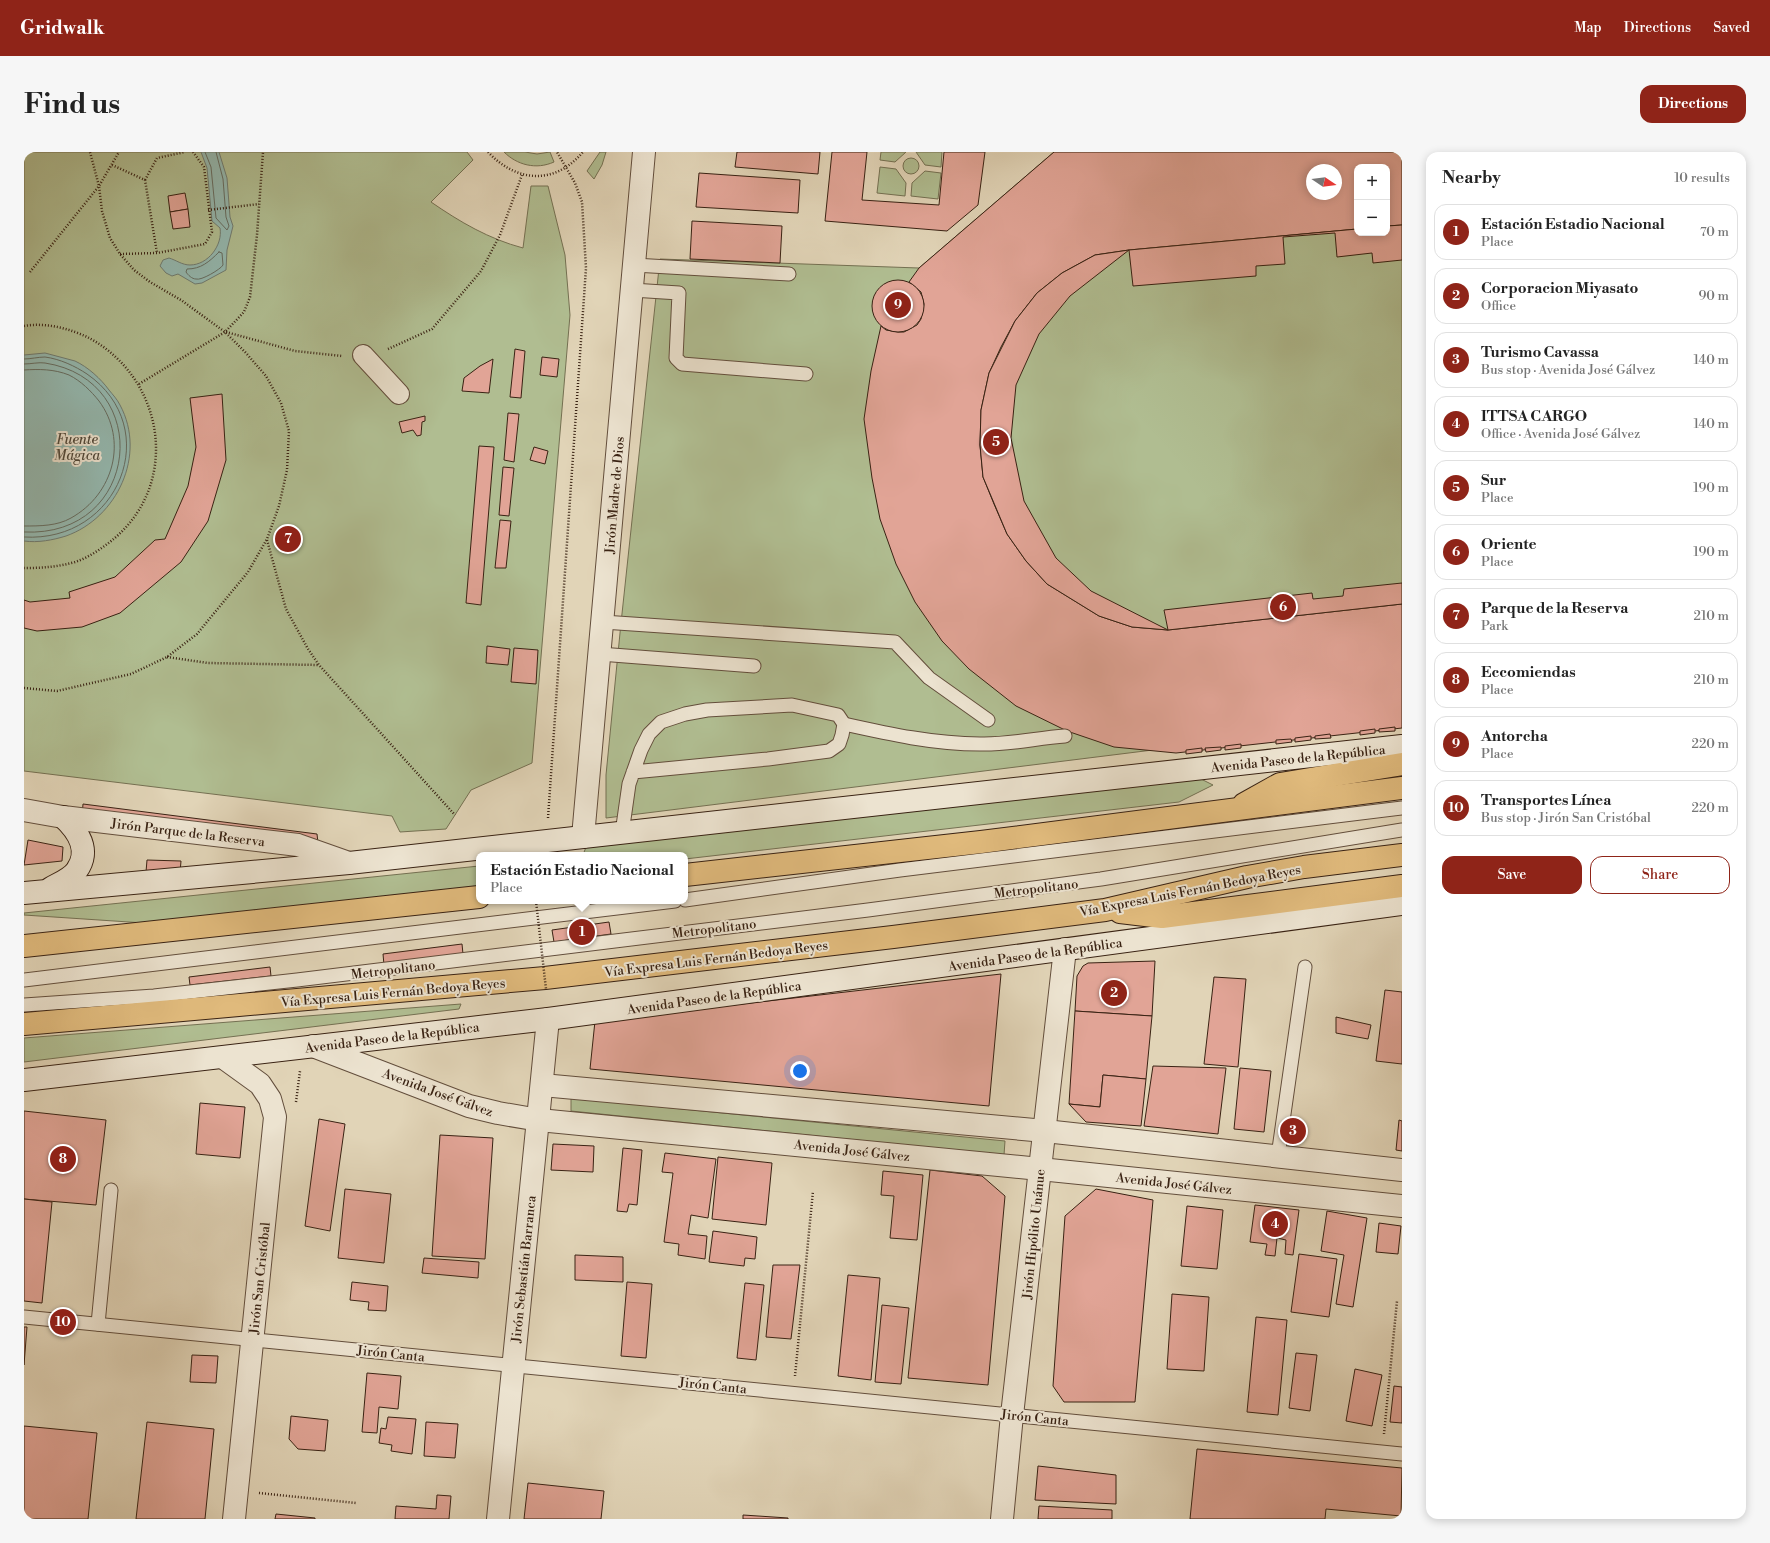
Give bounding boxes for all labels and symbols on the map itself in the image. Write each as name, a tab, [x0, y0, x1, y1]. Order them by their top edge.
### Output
north arrow	[1306, 164, 1342, 200]
pin: 9	[885, 290, 911, 320]
pin: 5	[983, 427, 1009, 457]
water label: Fuente Mágica	[54, 431, 100, 465]
street label: Jirón Madre de Dios	[602, 435, 628, 555]
pin: 7	[275, 524, 301, 554]
pin: 6	[1270, 592, 1296, 622]
street label: Avenida Paseo de la República	[1209, 742, 1387, 776]
street label: Jirón Parque de la Reserva	[109, 815, 266, 850]
street label: Vía Expresa Luis Fernán Bedoya Reyes	[1077, 862, 1303, 921]
street label: Metropolitano	[993, 876, 1079, 902]
street label: Metropolitano	[671, 916, 757, 942]
pin: 1	[569, 917, 595, 947]
street label: Avenida Paseo de la República	[946, 935, 1124, 975]
street label: Vía Expresa Luis Fernán Bedoya Reyes	[602, 937, 829, 981]
street label: Metropolitano	[350, 957, 436, 983]
street label: Vía Expresa Luis Fernán Bedoya Reyes	[279, 975, 506, 1011]
street label: Avenida Paseo de la República	[625, 978, 803, 1018]
pin: 2	[1101, 978, 1127, 1008]
street label: Avenida Paseo de la República	[303, 1019, 481, 1057]
your location	[790, 1061, 810, 1081]
street label: Avenida José Gálvez	[379, 1065, 495, 1120]
pin: 3	[1280, 1116, 1306, 1146]
street label: Avenida José Gálvez	[792, 1137, 911, 1165]
pin: 8	[50, 1144, 76, 1174]
street label: Jirón Hipólito Unánue	[1019, 1168, 1049, 1301]
street label: Avenida José Gálvez	[1114, 1170, 1233, 1198]
street label: Jirón Sebastián Barranca	[508, 1194, 540, 1344]
pin: 4	[1262, 1209, 1288, 1239]
street label: Jirón San Cristóbal	[246, 1221, 274, 1336]
pin: 10	[50, 1307, 76, 1337]
street label: Jirón Canta	[355, 1342, 426, 1366]
street label: Jirón Canta	[677, 1374, 748, 1398]
street label: Jirón Canta	[999, 1406, 1070, 1430]

